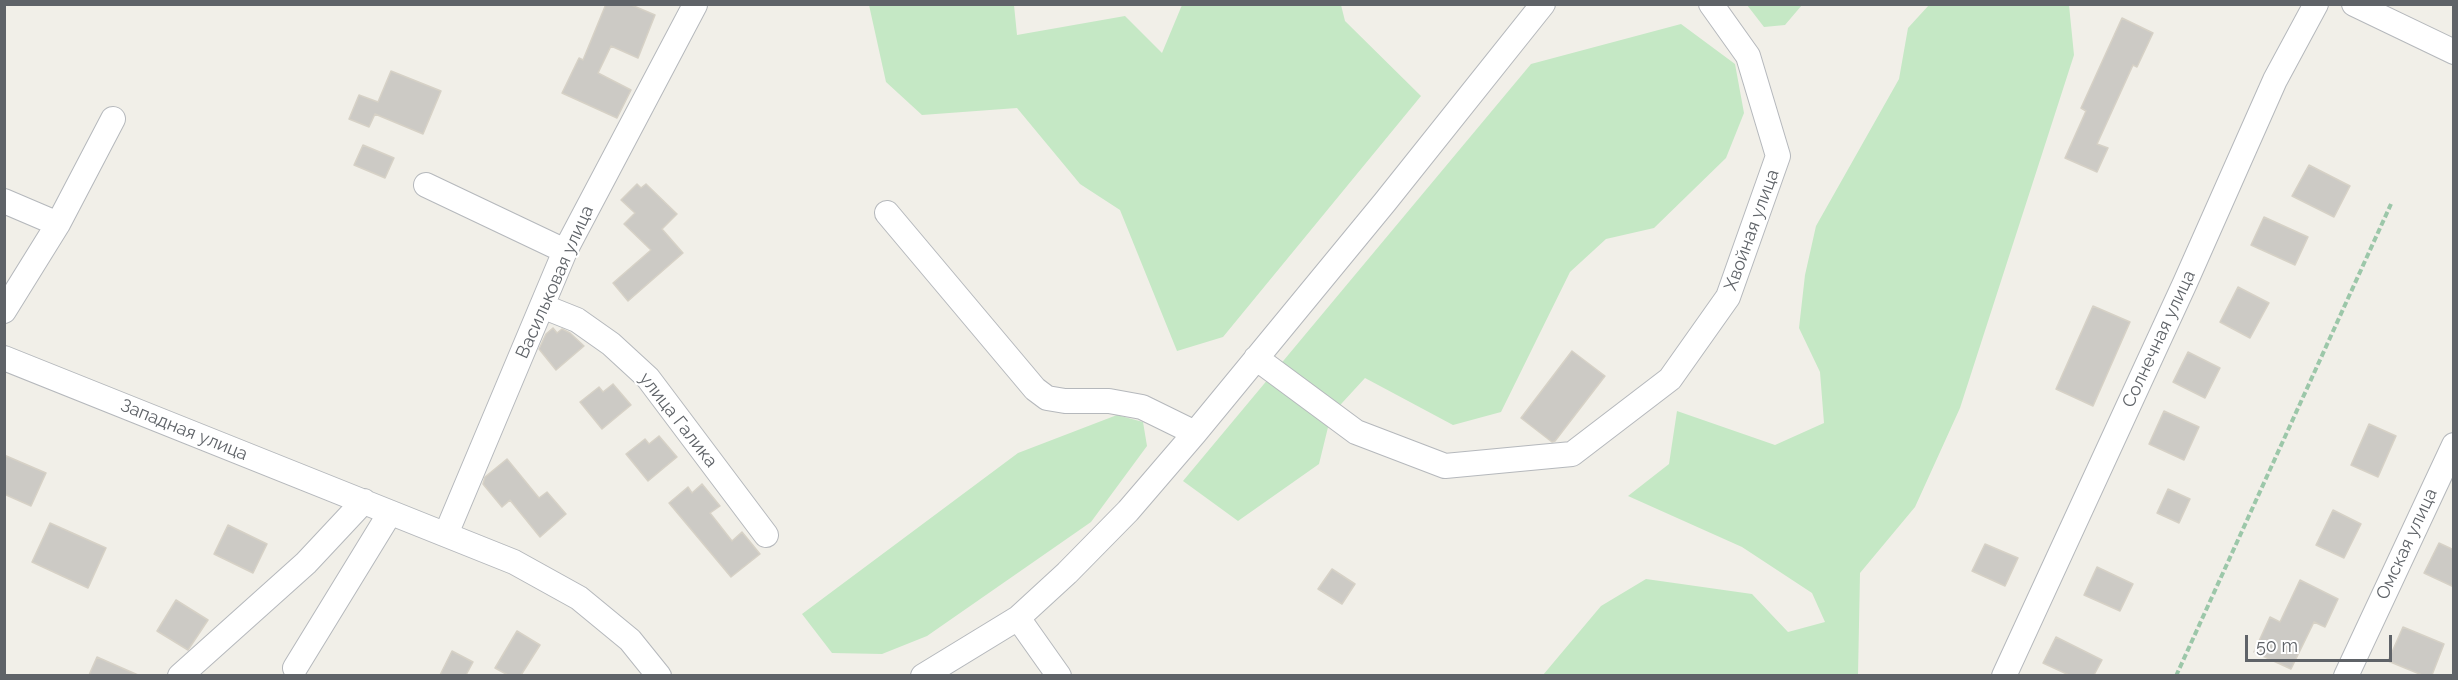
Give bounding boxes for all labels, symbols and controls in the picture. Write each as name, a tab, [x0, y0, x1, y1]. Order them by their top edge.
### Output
street label: Хвойная улица	[1720, 166, 1784, 294]
street label: Васильковая улица	[512, 202, 598, 362]
street label: Солнечная улица	[2118, 267, 2200, 411]
street label: улица Галика	[634, 368, 722, 472]
street label: Западная улица	[117, 395, 251, 465]
street label: Омская улица	[2372, 485, 2442, 603]
scale bar	[2248, 623, 2395, 661]
text: 50 m	[2256, 635, 2298, 656]

